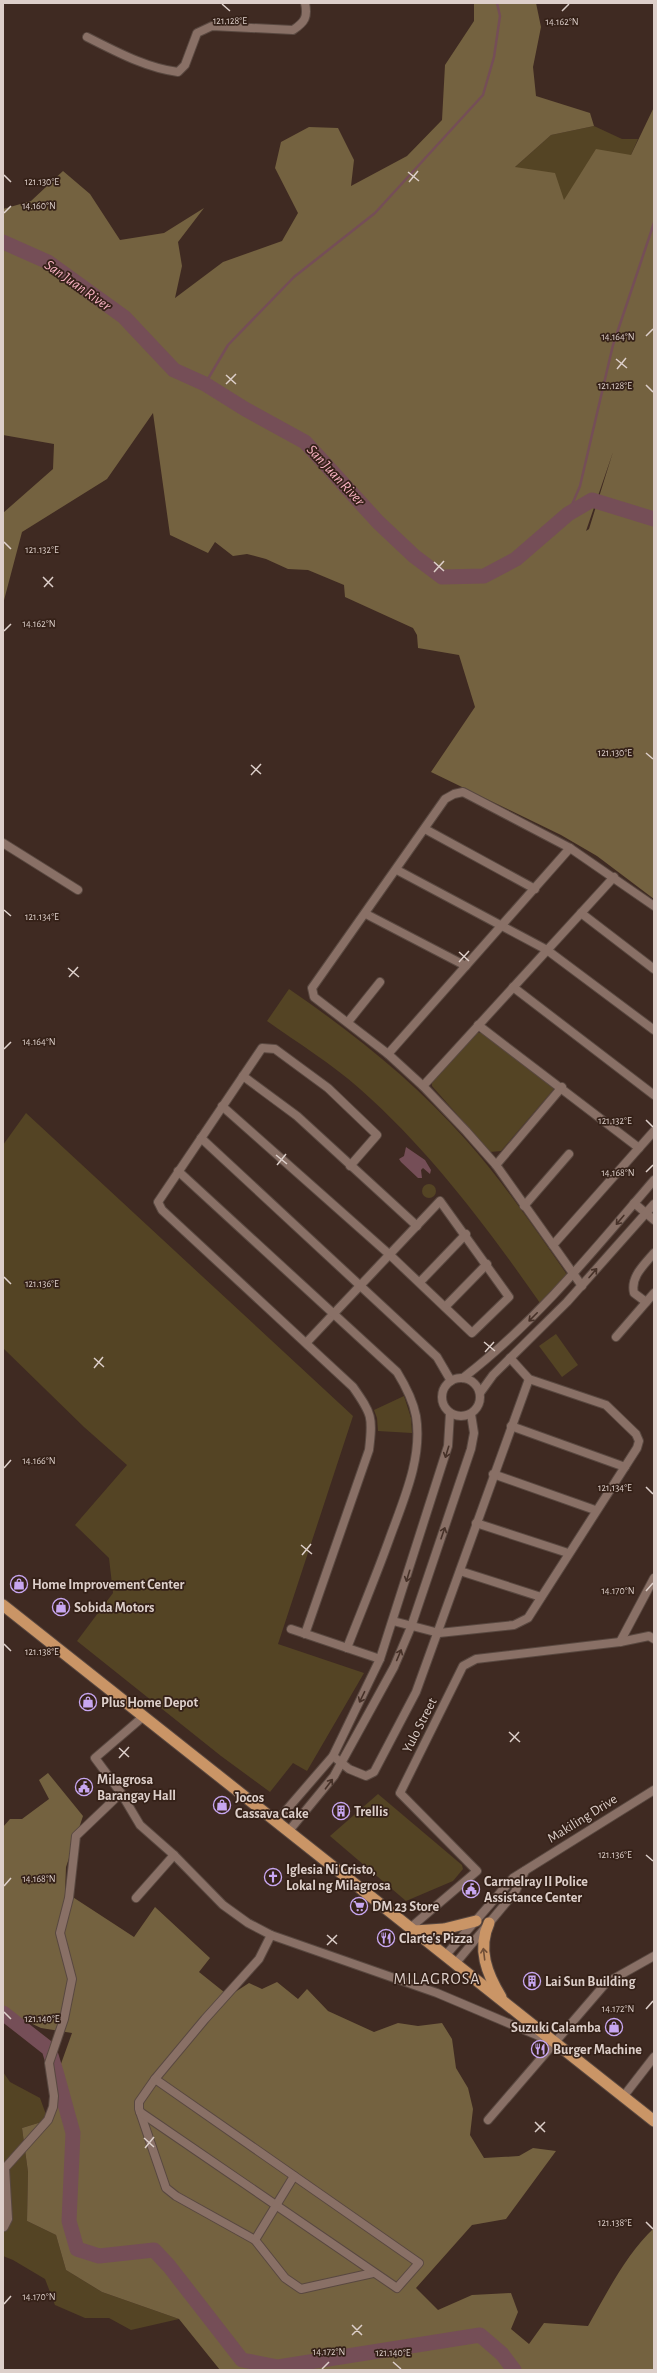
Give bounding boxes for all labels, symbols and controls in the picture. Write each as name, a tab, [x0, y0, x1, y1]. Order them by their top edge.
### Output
text: 121.128°E	[213, 16, 247, 26]
text: 14.162°N	[546, 17, 579, 27]
text: 121.130°E	[25, 177, 59, 187]
text: 14.160°N	[22, 201, 56, 211]
water label: San Juan River	[42, 257, 114, 314]
text: 14.164°N	[601, 332, 635, 342]
text: 121.128°E	[598, 381, 632, 391]
water label: San Juan River	[304, 442, 368, 509]
text: 121.132°E	[25, 545, 59, 555]
text: 14.162°N	[23, 619, 56, 629]
text: 121.130°E	[598, 748, 632, 758]
text: 121.134°E	[25, 912, 59, 922]
text: 14.164°N	[22, 1037, 56, 1047]
text: 121.132°E	[598, 1116, 632, 1126]
text: 14.168°N	[601, 1168, 635, 1178]
one-way arrow	[615, 1215, 624, 1225]
one-way arrow	[589, 1268, 598, 1278]
text: 121.136°E	[25, 1279, 59, 1289]
one-way arrow	[528, 1312, 538, 1322]
one-way arrow	[443, 1445, 450, 1458]
text: 14.166°N	[22, 1456, 56, 1466]
text: 121.134°E	[598, 1483, 632, 1493]
one-way arrow	[440, 1526, 447, 1539]
one-way arrow	[403, 1570, 411, 1582]
shop icon: Home Improvement Center	[9, 1574, 29, 1594]
place label: Home Improvement Center	[32, 1578, 185, 1592]
text: 14.170°N	[601, 1586, 635, 1596]
shop icon: Sobida Motors	[51, 1597, 71, 1617]
place label: Sobida Motors	[74, 1601, 154, 1615]
text: 121.138°E	[25, 1647, 59, 1657]
one-way arrow	[396, 1649, 403, 1661]
one-way arrow	[357, 1691, 365, 1703]
shop icon: Plus Home Depot	[78, 1692, 98, 1712]
street label: Yulo Street	[400, 1695, 440, 1755]
place label: Plus Home Depot	[101, 1696, 198, 1710]
place label: Milagrosa Barangay Hall	[97, 1773, 176, 1803]
public building icon: Milagrosa Barangay Hall	[74, 1777, 94, 1797]
one-way arrow	[324, 1779, 333, 1790]
place label: Jocos Cassava Cake	[235, 1791, 309, 1821]
street label: Makiling Drive	[545, 1792, 620, 1846]
shop icon: Jocos Cassava Cake	[212, 1795, 232, 1815]
building icon: Trellis	[331, 1801, 351, 1821]
place label: Trellis	[354, 1805, 388, 1819]
text: 121.136°E	[598, 1850, 632, 1860]
place label: Iglesia Ni Cristo, Lokal ng Milagrosa	[286, 1863, 391, 1893]
church icon: Iglesia Ni Cristo, Lokal ng Milagrosa	[263, 1867, 283, 1887]
text: 14.168°N	[22, 1874, 56, 1884]
place label: Carmelray II Police Assistance Center	[484, 1875, 588, 1905]
public building icon: Carmelray II Police Assistance Center	[461, 1879, 481, 1899]
supermarket icon: DM 23 Store	[349, 1896, 369, 1916]
place label: DM 23 Store	[372, 1900, 439, 1914]
restaurant icon: Clarte's Pizza	[376, 1928, 396, 1948]
place label: Clarte's Pizza	[399, 1932, 473, 1946]
one-way arrow	[481, 1948, 488, 1961]
district label: MILAGROSA	[394, 1971, 480, 1987]
building icon: Lai Sun Building	[522, 1971, 542, 1991]
place label: Lai Sun Building	[545, 1975, 636, 1989]
text: 14.172°N	[602, 2004, 634, 2014]
text: 121.140°E	[25, 2014, 60, 2024]
shop icon: Suzuki Calamba	[604, 2017, 624, 2037]
place label: Suzuki Calamba	[511, 2021, 601, 2035]
restaurant icon: Burger Machine	[530, 2039, 550, 2059]
place label: Burger Machine	[553, 2043, 642, 2057]
text: 121.138°E	[598, 2218, 632, 2228]
text: 14.170°N	[22, 2292, 56, 2302]
text: 14.172°N	[313, 2347, 345, 2357]
text: 121.140°E	[376, 2348, 411, 2358]

